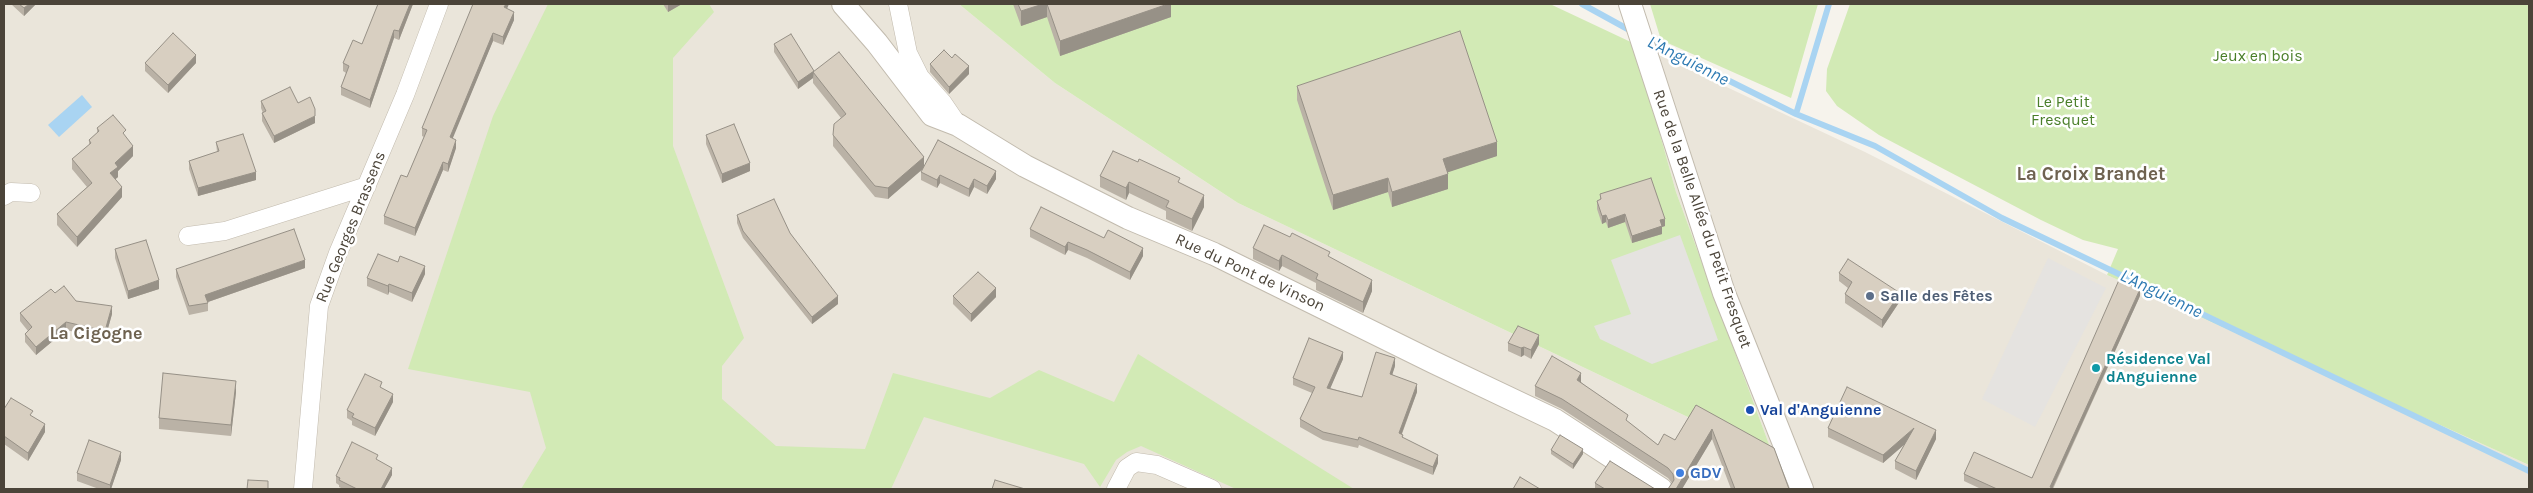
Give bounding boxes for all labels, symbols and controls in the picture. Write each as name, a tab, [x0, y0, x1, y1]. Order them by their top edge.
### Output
water label: L'Anguienne	[1644, 31, 1732, 91]
park label: Jeux en bois	[2213, 46, 2303, 66]
street label: Rue de la Belle Allée du Petit Fresquet	[1649, 87, 1755, 351]
park label: Le Petit Fresquet	[2031, 92, 2095, 130]
street label: Rue Georges Brassens	[312, 149, 390, 305]
district label: La Croix Brandet	[2016, 164, 2166, 186]
street label: Rue du Pont de Vinson	[1172, 230, 1328, 316]
water label: L'Anguienne	[2116, 265, 2206, 323]
place label: Salle des Fêtes	[1880, 286, 1993, 306]
marker: Salle des Fêtes	[1864, 290, 1876, 302]
district label: La Cigogne	[49, 323, 143, 345]
place label: Résidence Val dAnguienne	[2106, 349, 2211, 387]
marker: Résidence Val dAnguienne	[2090, 362, 2102, 374]
place label: Val d'Anguienne	[1760, 400, 1881, 420]
marker: Val d'Anguienne	[1744, 404, 1756, 416]
place label: GDV	[1690, 463, 1721, 483]
marker: GDV	[1674, 467, 1686, 479]

